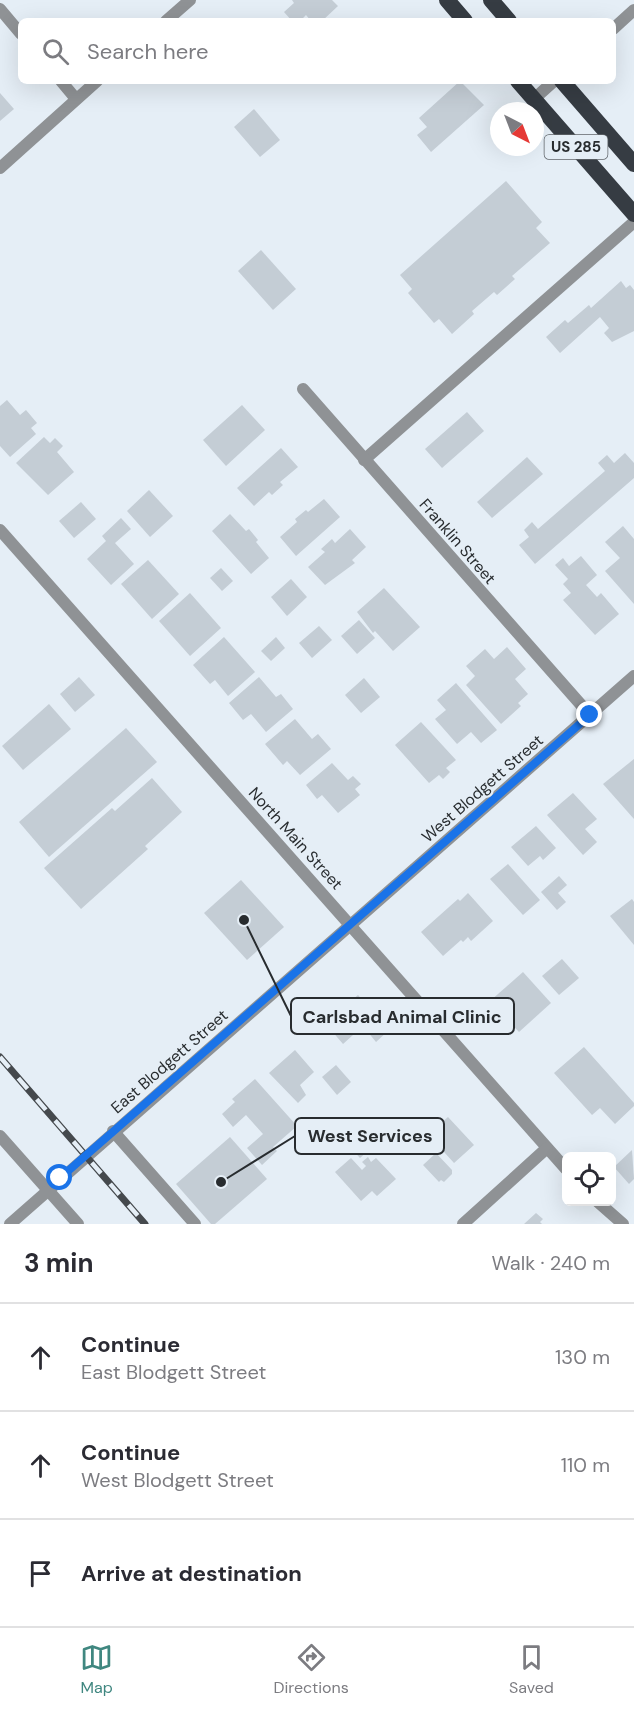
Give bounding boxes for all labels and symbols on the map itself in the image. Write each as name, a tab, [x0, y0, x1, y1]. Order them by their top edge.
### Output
north arrow	[490, 102, 544, 156]
road number: US 285	[544, 135, 608, 159]
street label: Franklin Street	[415, 494, 501, 588]
route end	[576, 701, 602, 727]
street label: West Blodgett Street	[417, 730, 547, 847]
street label: North Main Street	[244, 783, 347, 894]
callout: Carlsbad Animal Clinic	[291, 998, 514, 1034]
street label: East Blodgett Street	[106, 1005, 232, 1118]
text: Carlsbad Animal Clinic	[302, 1005, 502, 1029]
callout: West Services	[295, 1118, 444, 1154]
text: West Services	[307, 1124, 433, 1148]
route start	[46, 1164, 72, 1190]

